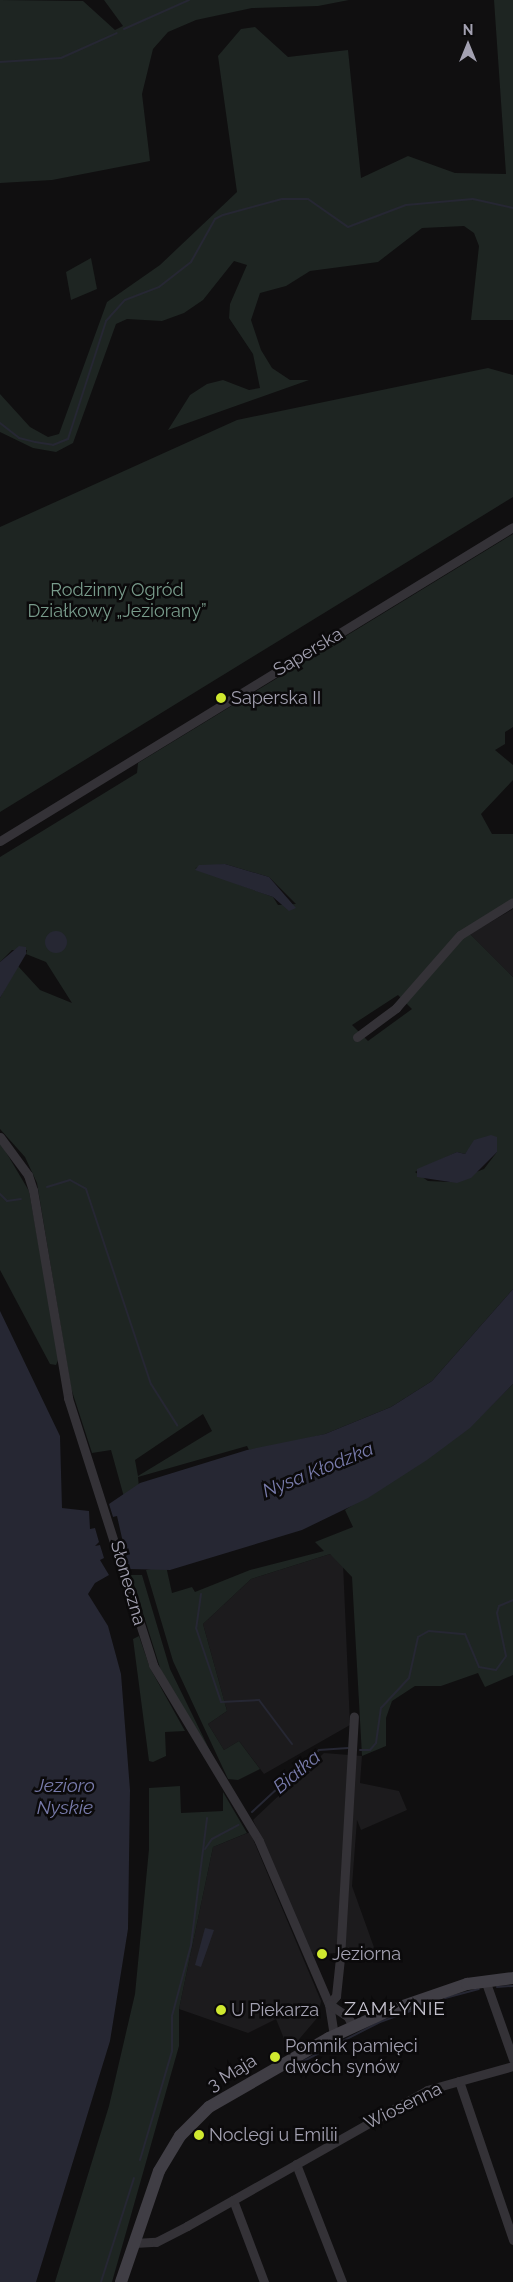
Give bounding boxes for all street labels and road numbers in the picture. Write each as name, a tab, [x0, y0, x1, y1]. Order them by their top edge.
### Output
street label: Saperska	[270, 623, 346, 681]
street label: Słoneczna	[106, 1538, 150, 1628]
street label: 3 Maja	[203, 2050, 261, 2096]
street label: Wiosenna	[361, 2078, 445, 2134]

